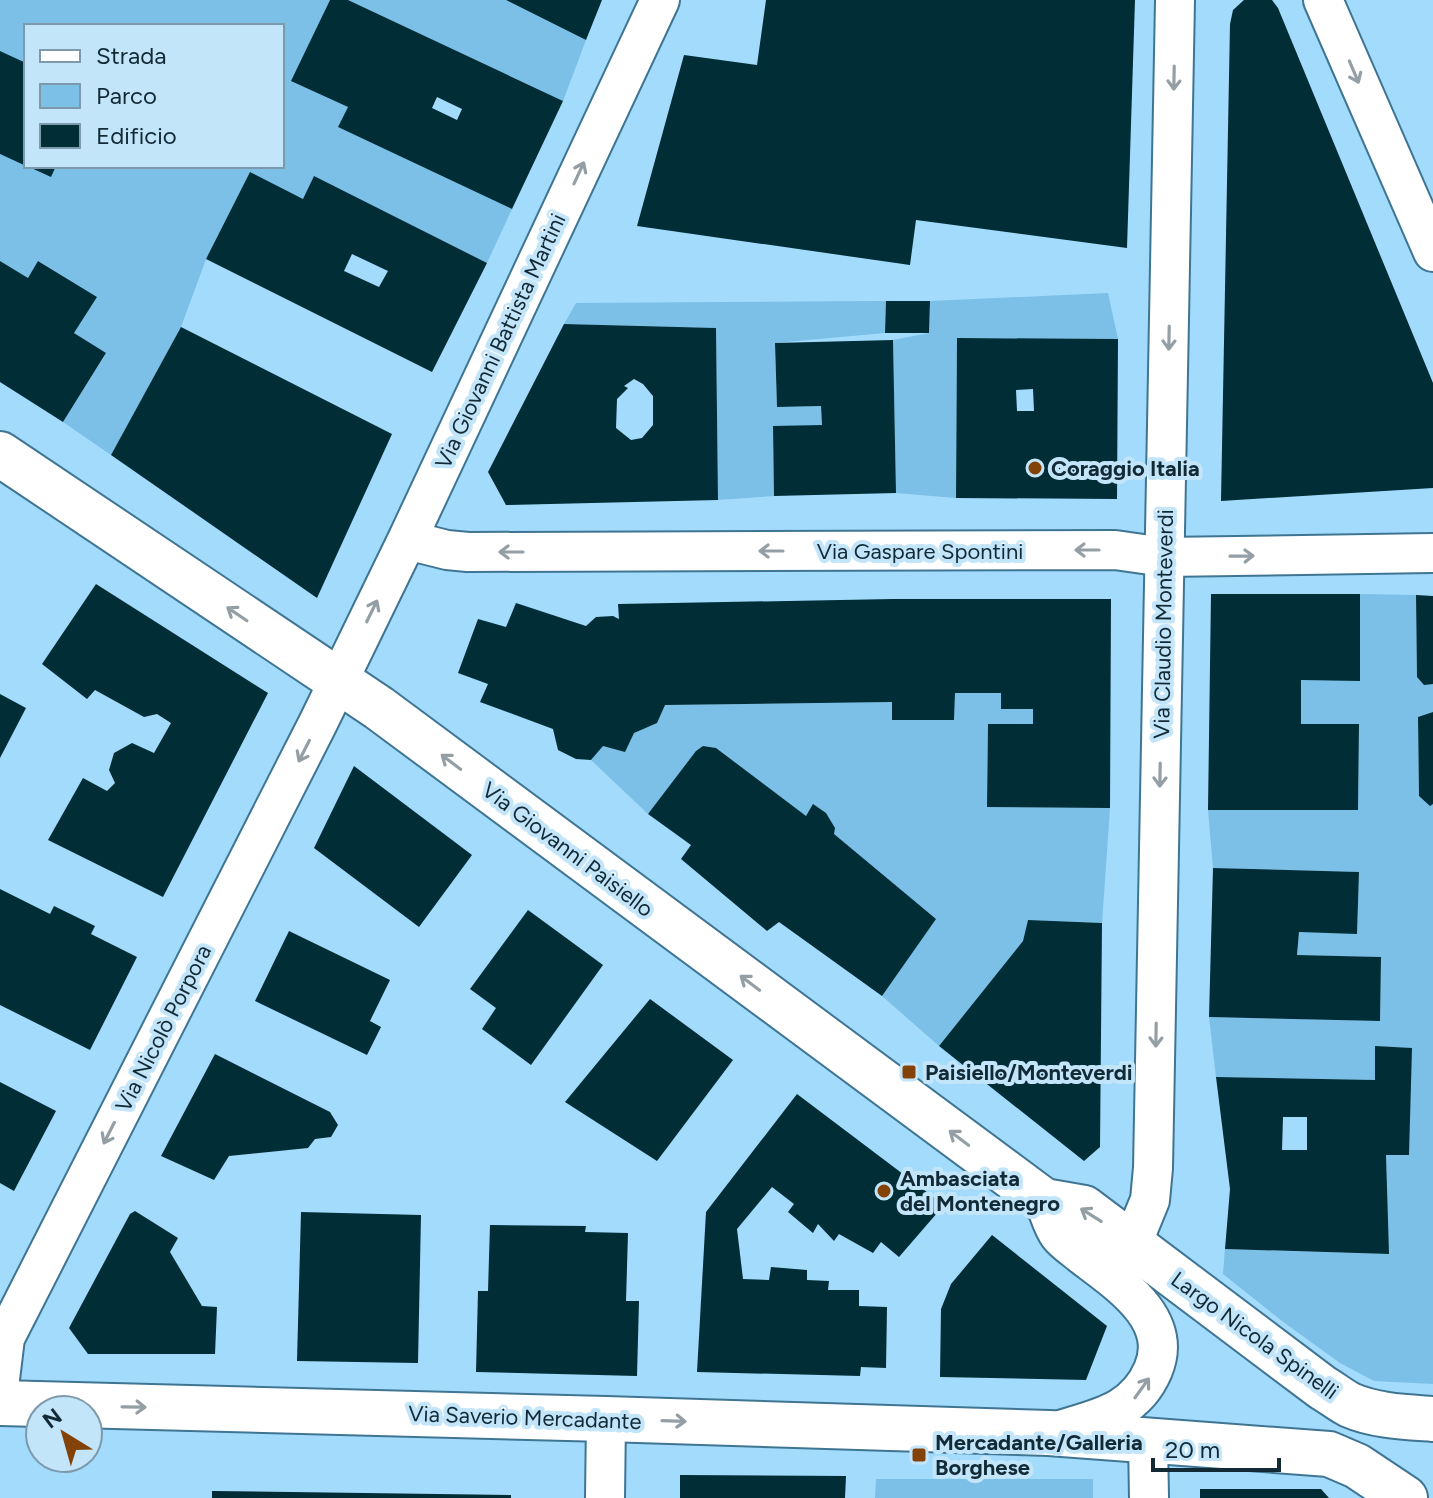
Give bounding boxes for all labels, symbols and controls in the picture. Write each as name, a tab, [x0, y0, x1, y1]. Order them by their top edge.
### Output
legend	[24, 24, 284, 168]
text: Strada	[96, 41, 166, 70]
one-way arrow	[1348, 59, 1363, 83]
one-way arrow	[1166, 64, 1181, 91]
text: Parco	[96, 81, 157, 110]
text: Edificio	[96, 121, 177, 150]
one-way arrow	[572, 162, 587, 186]
street label: Via Giovanni Battista Martini	[429, 209, 572, 473]
one-way arrow	[1161, 324, 1176, 351]
place label: Coraggio Italia	[1051, 455, 1200, 482]
marker: Coraggio Italia	[1026, 459, 1044, 477]
street label: Via Claudio Monteverdi	[1148, 509, 1179, 739]
street label: Via Gaspare Spontini	[817, 538, 1023, 565]
one-way arrow	[1074, 542, 1101, 558]
one-way arrow	[758, 543, 785, 559]
one-way arrow	[498, 544, 525, 560]
one-way arrow	[1228, 548, 1255, 563]
one-way arrow	[365, 600, 381, 624]
one-way arrow	[227, 605, 249, 622]
one-way arrow	[295, 739, 311, 763]
one-way arrow	[441, 753, 462, 770]
one-way arrow	[1153, 761, 1168, 788]
street label: Via Giovanni Paisiello	[477, 776, 659, 923]
street label: Via Nicolò Porpora	[110, 940, 217, 1116]
one-way arrow	[740, 975, 761, 992]
one-way arrow	[1148, 1021, 1163, 1048]
place label: Paisiello/Monteverdi	[925, 1059, 1133, 1086]
marker: Paisiello/Monteverdi	[900, 1063, 918, 1081]
one-way arrow	[101, 1120, 117, 1144]
one-way arrow	[948, 1130, 970, 1147]
place label: Ambasciata del Montenegro	[900, 1165, 1060, 1217]
marker: Ambasciata del Montenegro	[875, 1182, 893, 1200]
one-way arrow	[1080, 1206, 1103, 1222]
street label: Largo Nicola Spinelli	[1166, 1266, 1344, 1405]
one-way arrow	[1133, 1378, 1150, 1399]
north arrow	[24, 1394, 104, 1474]
one-way arrow	[120, 1399, 147, 1414]
street label: Via Saverio Mercadante	[408, 1400, 642, 1435]
text: N	[37, 1403, 67, 1434]
one-way arrow	[660, 1413, 687, 1428]
scale bar	[1153, 1422, 1279, 1472]
place label: Mercadante/Galleria Borghese	[935, 1429, 1143, 1481]
text: 20 m	[1165, 1435, 1220, 1464]
marker: Mercadante/Galleria Borghese	[910, 1446, 928, 1464]

